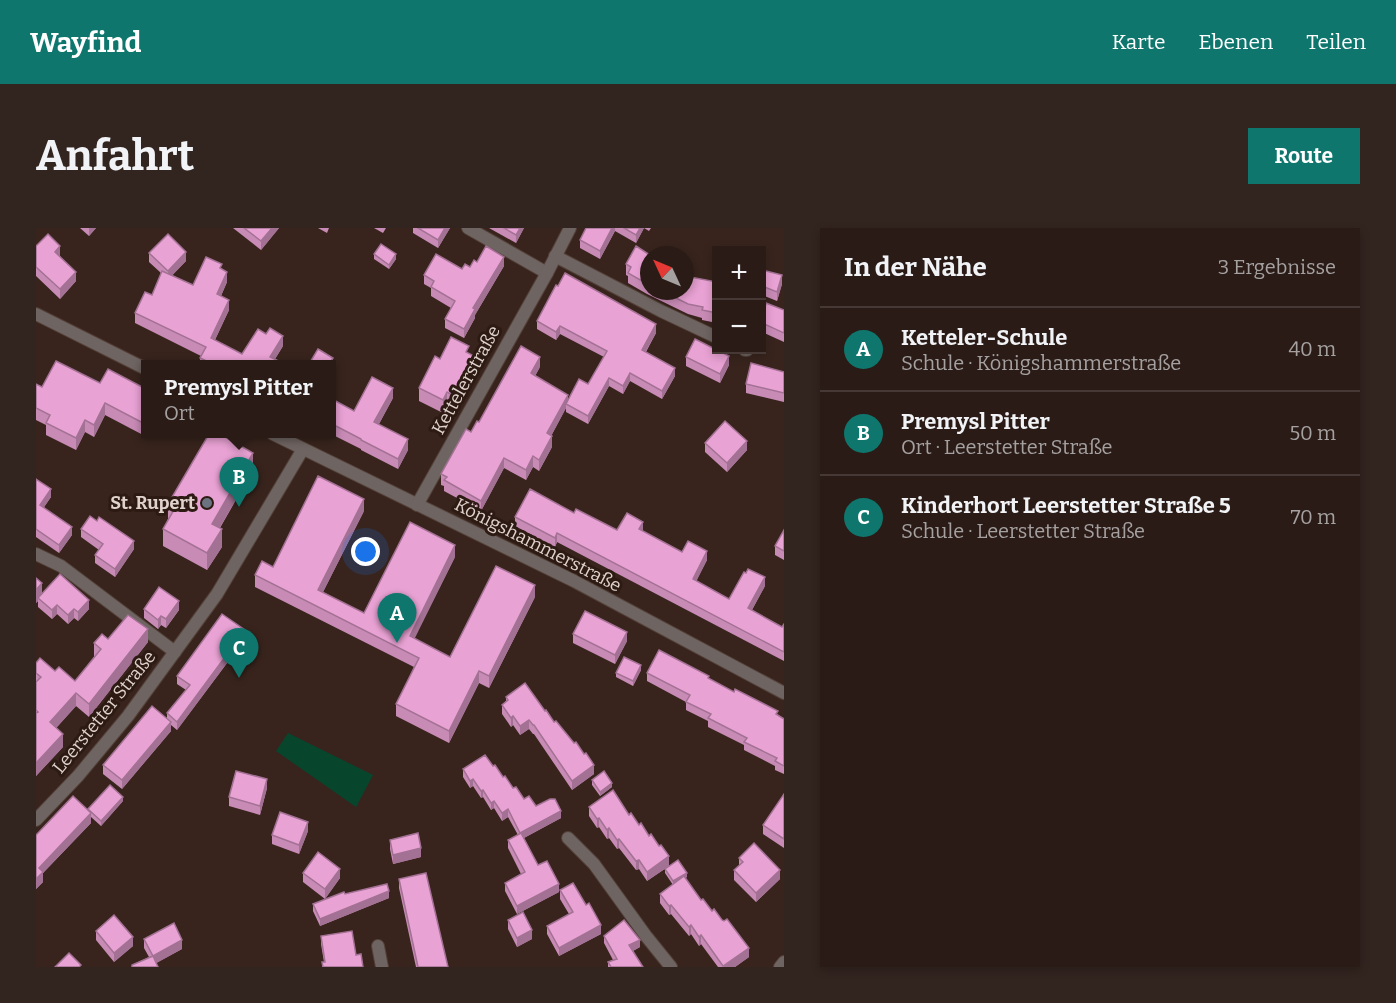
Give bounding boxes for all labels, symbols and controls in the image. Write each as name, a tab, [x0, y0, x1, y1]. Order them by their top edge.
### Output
text: Wayfind	[30, 26, 141, 59]
text: Karte	[1112, 29, 1165, 55]
text: Ebenen	[1198, 29, 1273, 55]
text: Teilen	[1306, 29, 1366, 55]
button: Route	[1248, 128, 1360, 184]
text: Anfahrt	[36, 131, 194, 181]
north arrow	[640, 246, 694, 300]
map controls	[712, 246, 766, 354]
button: +	[712, 246, 766, 300]
text: In der Nähe	[844, 252, 987, 283]
text: 3 Ergebnisse	[1218, 255, 1336, 279]
button: −	[712, 300, 766, 354]
street label: Kettelerstraße	[427, 322, 505, 438]
text: Ketteler-Schule	[901, 324, 1067, 351]
text: A	[856, 337, 871, 361]
text: 40 m	[1288, 337, 1336, 361]
text: Schule · Königshammerstraße	[901, 351, 1181, 375]
popup	[141, 360, 336, 438]
text: Premysl Pitter	[164, 374, 313, 401]
text: Ort	[164, 401, 195, 425]
text: Premysl Pitter	[901, 408, 1050, 435]
text: B	[857, 421, 870, 445]
text: 50 m	[1289, 421, 1336, 445]
text: Ort · Leerstetter Straße	[901, 435, 1112, 459]
pin: B	[220, 458, 258, 507]
place label: St. Rupert	[110, 492, 195, 514]
text: Kinderhort Leerstetter Straße 5	[901, 492, 1231, 519]
street label: Königshammerstraße	[451, 493, 625, 597]
marker: St. Rupert	[200, 496, 214, 510]
text: C	[857, 505, 870, 529]
text: 70 m	[1290, 505, 1336, 529]
text: Schule · Leerstetter Straße	[901, 519, 1145, 543]
your location	[351, 537, 380, 566]
pin: A	[378, 594, 416, 643]
pin: C	[220, 628, 258, 678]
street label: Leerstetter Straße	[48, 646, 160, 778]

